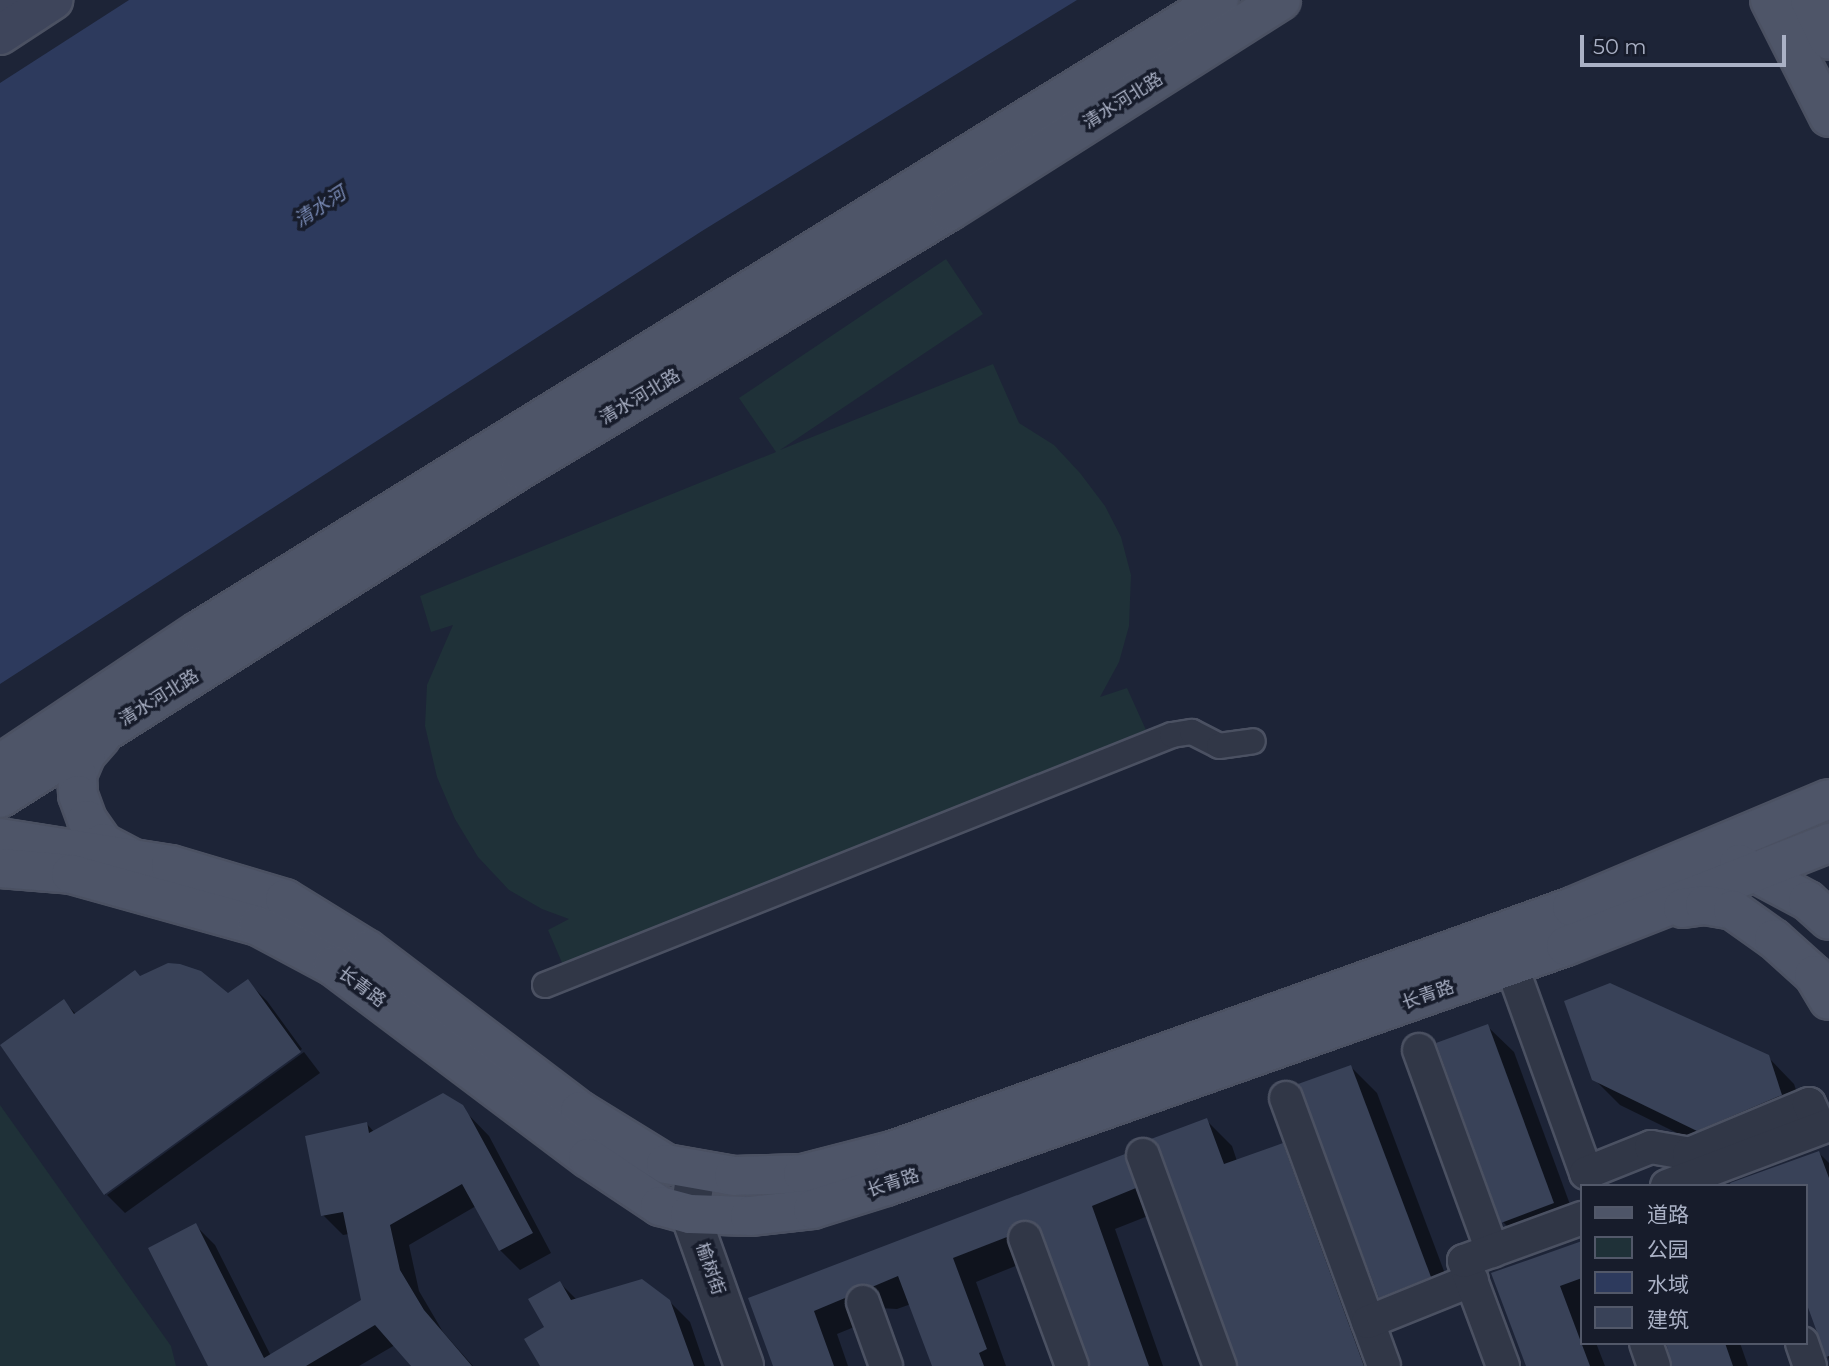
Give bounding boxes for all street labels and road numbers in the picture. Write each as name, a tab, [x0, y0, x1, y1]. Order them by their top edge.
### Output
street label: 清水河北路	[1079, 68, 1167, 134]
street label: 清水河北路	[596, 365, 684, 429]
street label: 清水河北路	[115, 665, 203, 731]
street label: 长青路	[334, 962, 390, 1012]
street label: 长青路	[1399, 976, 1457, 1014]
street label: 长青路	[864, 1164, 922, 1202]
street label: 榆树街	[691, 1240, 729, 1298]

